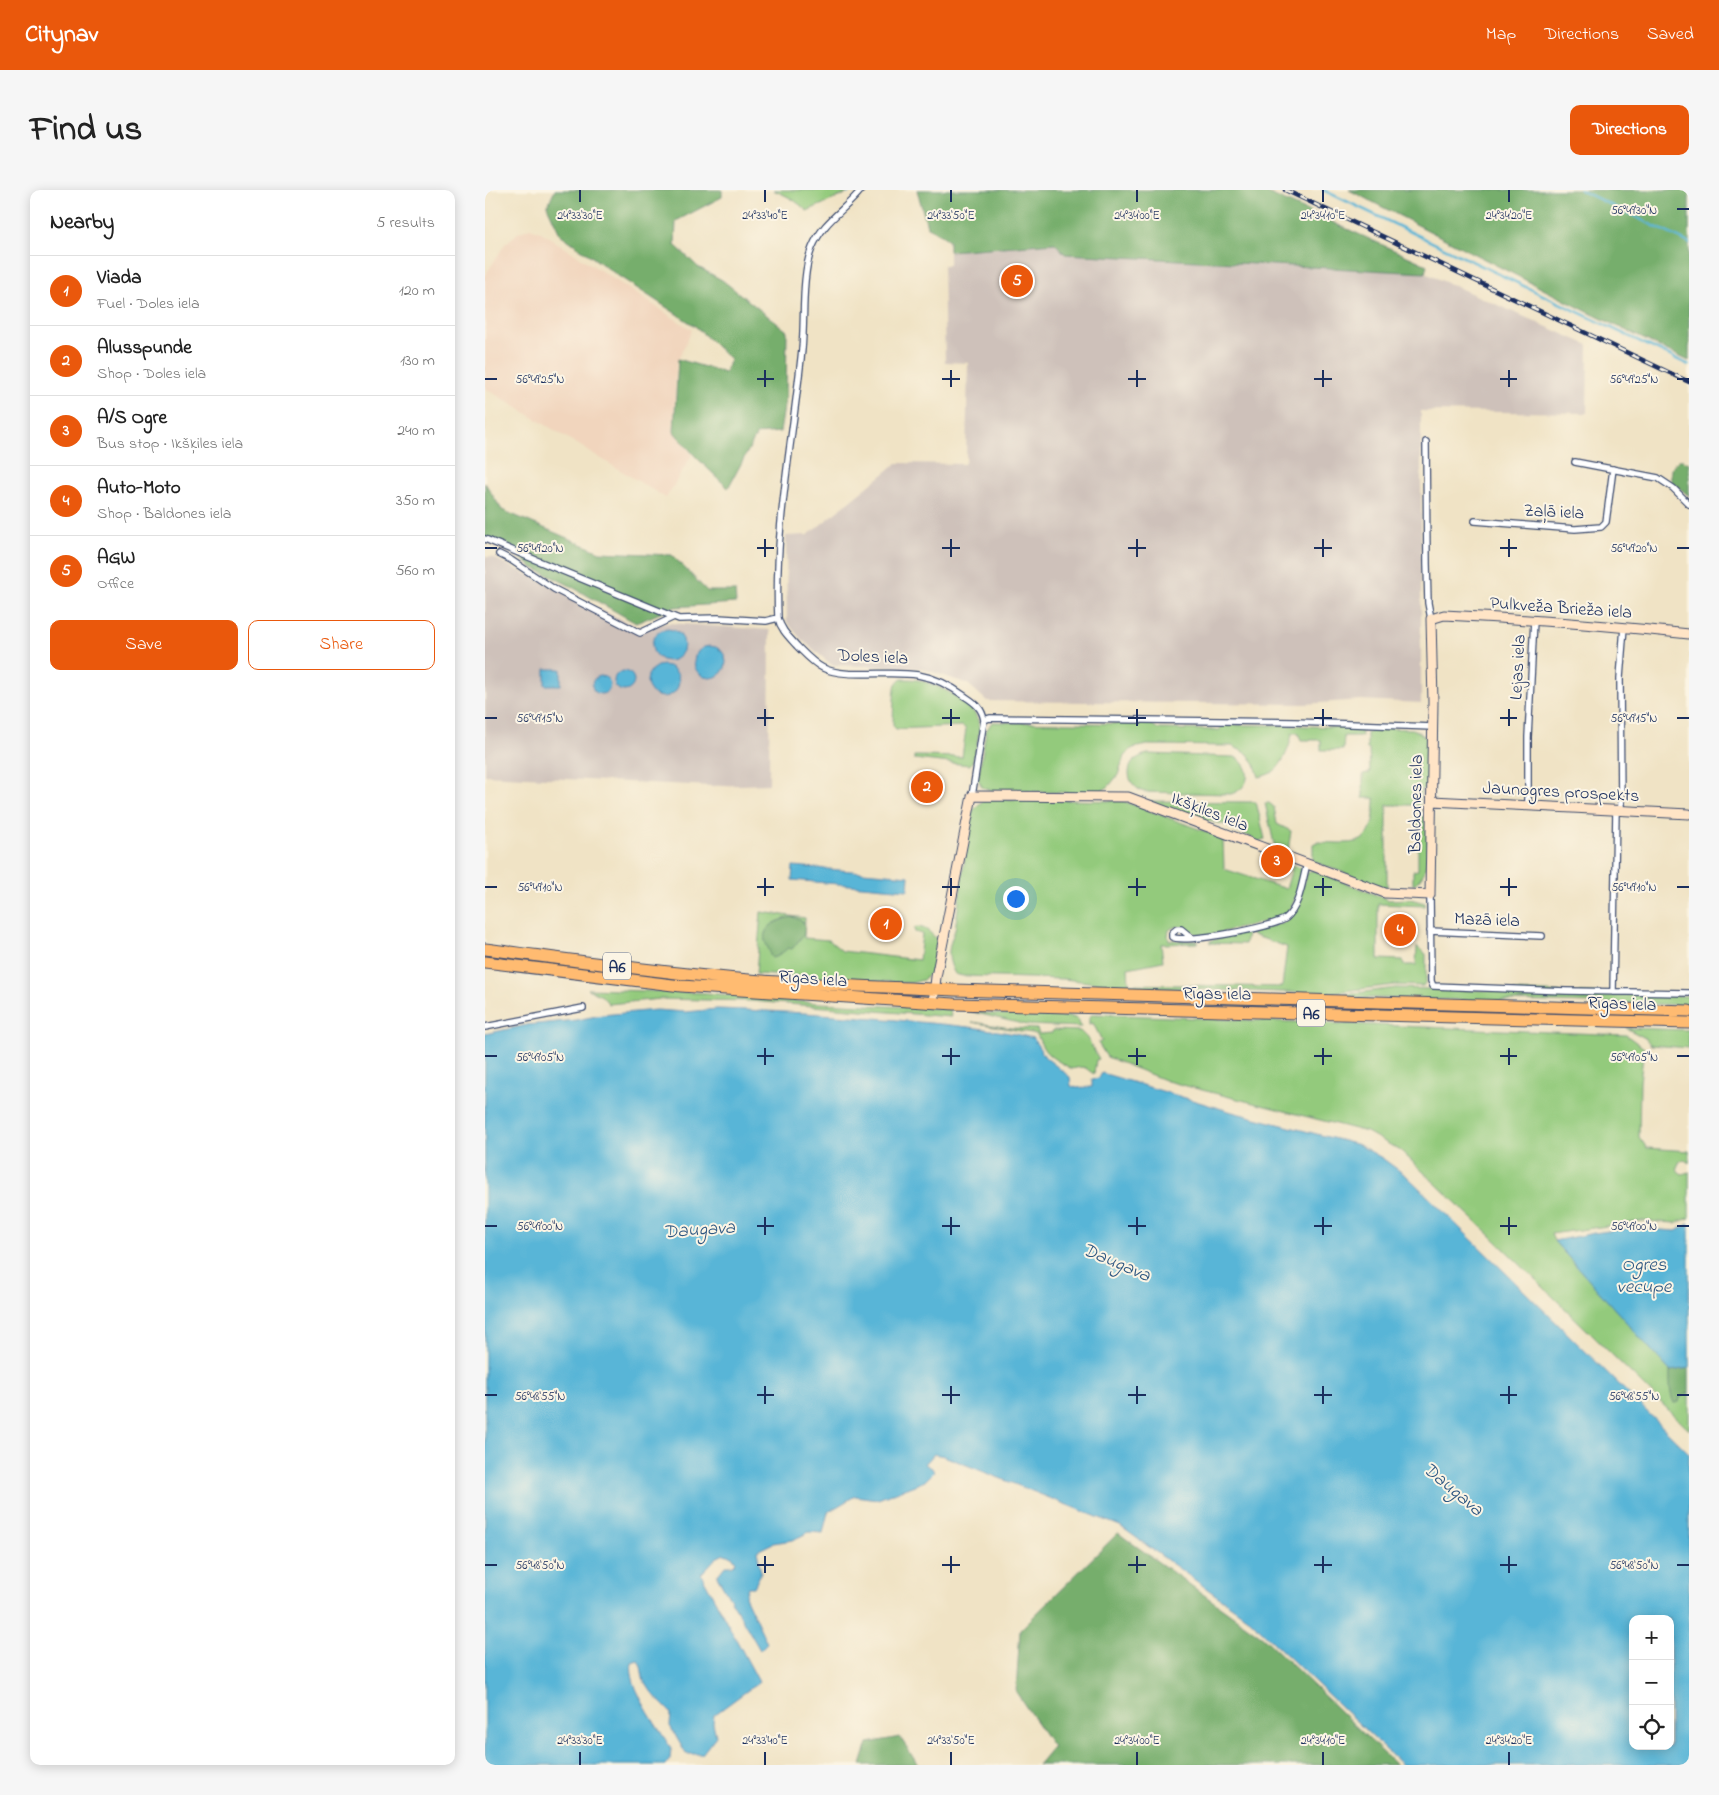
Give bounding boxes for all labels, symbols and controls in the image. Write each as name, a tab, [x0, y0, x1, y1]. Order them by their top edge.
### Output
text: Citynav	[25, 18, 98, 53]
text: Map	[1486, 22, 1516, 48]
text: Directions	[1544, 22, 1619, 48]
text: Saved	[1647, 22, 1694, 48]
text: Find us	[30, 105, 142, 156]
button: Directions	[1570, 105, 1689, 155]
text: 56°49'30"N	[1611, 202, 1657, 220]
text: 24°33'30"E	[557, 207, 603, 225]
text: 24°33'40"E	[742, 207, 788, 225]
text: 24°33'50"E	[927, 207, 975, 225]
text: 24°34'00"E	[1114, 207, 1160, 225]
text: 24°34'10"E	[1301, 207, 1345, 225]
text: 24°34'20"E	[1486, 207, 1532, 225]
text: Nearby	[50, 208, 114, 238]
text: 5 results	[376, 211, 435, 235]
pin: 5	[1001, 262, 1033, 300]
text: Viada	[97, 265, 142, 292]
text: 1	[63, 279, 69, 303]
text: 120 m	[399, 279, 435, 303]
text: Fuel · Doles iela	[97, 292, 200, 316]
text: Alusspunde	[97, 335, 192, 362]
text: 2	[62, 349, 70, 373]
text: 130 m	[400, 349, 435, 373]
text: Shop · Doles iela	[97, 362, 206, 386]
text: 56°49'25"N	[516, 371, 564, 389]
text: 56°49'25"N	[1610, 371, 1658, 389]
text: A/S Ogre	[97, 405, 167, 432]
text: 3	[63, 419, 69, 443]
text: 240 m	[397, 419, 435, 443]
text: Bus stop · Ikšķiles iela	[97, 432, 243, 456]
text: Auto-Moto	[97, 475, 181, 502]
text: 4	[63, 489, 69, 513]
text: 350 m	[396, 489, 435, 513]
street label: Zaļā iela	[1523, 498, 1585, 528]
text: Shop · Baldones iela	[97, 502, 231, 526]
text: 56°49'20"N	[516, 540, 564, 558]
text: 56°49'20"N	[1610, 540, 1658, 558]
text: AGW	[97, 545, 135, 572]
text: 5	[61, 559, 71, 583]
text: 560 m	[395, 559, 435, 583]
text: Office	[97, 572, 134, 596]
street label: Pulkveža Brieža iela	[1489, 591, 1633, 627]
button: Save	[50, 620, 238, 670]
button: Share	[248, 620, 435, 670]
street label: Lejas iela	[1504, 634, 1534, 701]
street label: Doles iela	[836, 643, 909, 673]
text: 56°49'15"N	[517, 710, 563, 728]
text: 56°49'15"N	[1611, 710, 1657, 728]
street label: Baldones iela	[1403, 754, 1431, 855]
pin: 2	[911, 768, 943, 806]
street label: Jaunogres prospekts	[1482, 776, 1640, 811]
street label: Ikšķiles iela	[1167, 786, 1252, 840]
pin: 3	[1261, 842, 1293, 880]
text: 56°49'10"N	[517, 879, 563, 897]
text: 56°49'10"N	[1611, 879, 1657, 897]
your location	[1003, 886, 1029, 912]
pin: 1	[870, 905, 902, 943]
street label: Mazā iela	[1454, 907, 1520, 935]
pin: 4	[1384, 911, 1416, 949]
road number: A6	[603, 952, 631, 979]
street label: Rīgas iela	[778, 965, 848, 996]
street label: Rīgas iela	[1182, 981, 1252, 1010]
street label: Rīgas iela	[1587, 991, 1657, 1020]
road number: A6	[1297, 1000, 1325, 1026]
text: 56°49'05"N	[516, 1049, 564, 1067]
text: 56°49'05"N	[1610, 1049, 1658, 1067]
water label: Daugava	[663, 1214, 737, 1247]
text: 56°49'00"N	[517, 1218, 563, 1236]
text: 56°49'00"N	[1611, 1218, 1657, 1236]
water label: Daugava	[1077, 1237, 1155, 1291]
water label: Ogres vecupe	[1617, 1252, 1673, 1301]
text: 56°48'55"N	[515, 1388, 565, 1406]
text: 56°48'55"N	[1609, 1388, 1659, 1406]
water label: Daugava	[1416, 1457, 1489, 1524]
text: 56°48'50"N	[515, 1557, 565, 1575]
text: 56°48'50"N	[1609, 1557, 1659, 1575]
map controls	[1629, 1615, 1674, 1750]
button: +	[1629, 1615, 1674, 1660]
button: −	[1629, 1660, 1674, 1705]
button: locate	[1629, 1705, 1674, 1750]
text: 24°33'30"E	[557, 1732, 603, 1750]
text: 24°33'40"E	[742, 1732, 788, 1750]
text: 24°33'50"E	[927, 1732, 975, 1750]
text: 24°34'00"E	[1114, 1732, 1160, 1750]
text: 24°34'10"E	[1301, 1732, 1345, 1750]
text: 24°34'20"E	[1486, 1732, 1532, 1750]

